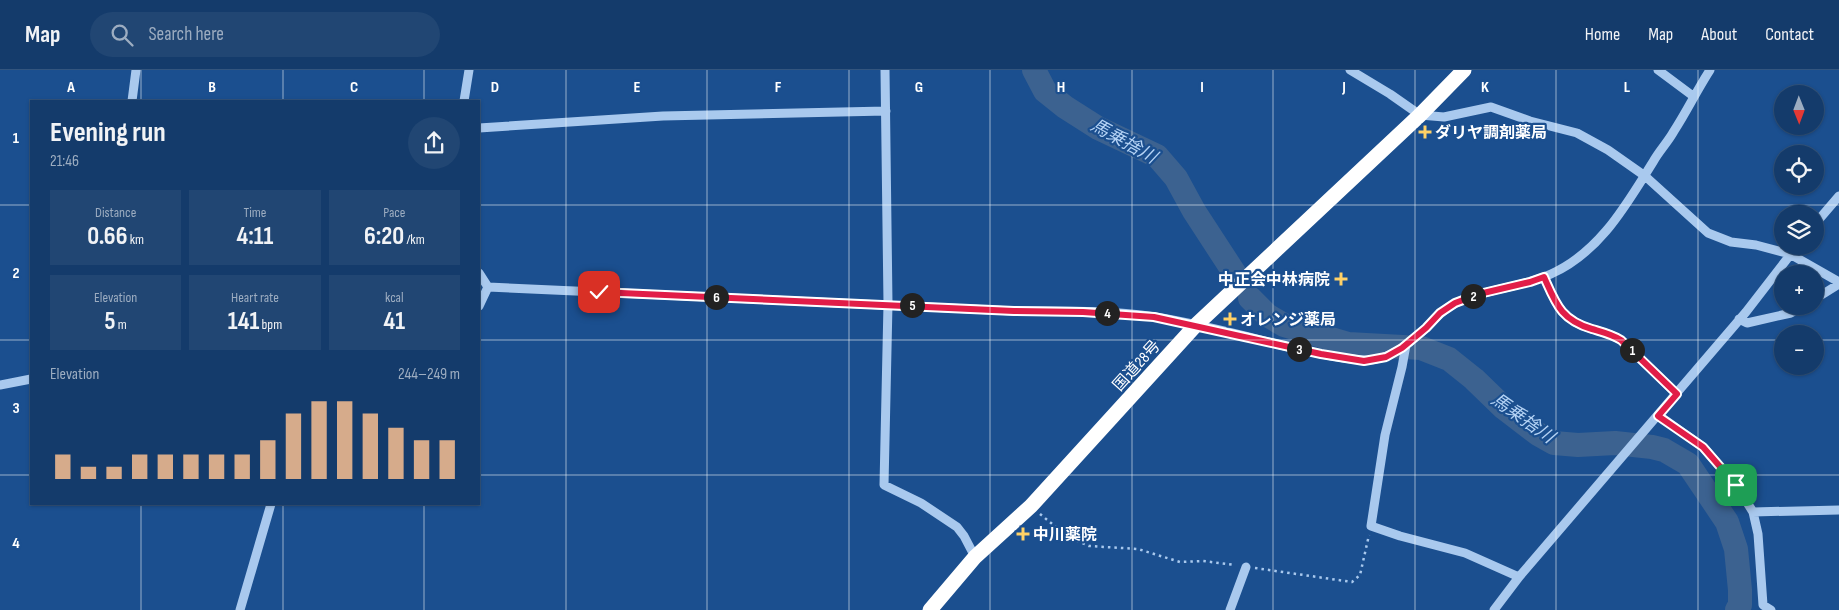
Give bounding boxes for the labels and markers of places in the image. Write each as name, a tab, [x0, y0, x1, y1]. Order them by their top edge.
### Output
place label: ダリヤ調剤薬局	[1435, 124, 1547, 143]
marker: ダリヤ調剤薬局	[1419, 126, 1431, 138]
pin	[578, 271, 620, 313]
place label: 中正会中林病院	[1218, 271, 1330, 290]
marker: 中正会中林病院	[1334, 272, 1348, 286]
pin: 6	[704, 284, 728, 310]
pin: 2	[1460, 284, 1486, 308]
pin: 5	[900, 292, 924, 318]
pin: 4	[1094, 300, 1120, 326]
place label: オレンジ薬局	[1240, 311, 1336, 330]
marker: オレンジ薬局	[1224, 313, 1236, 325]
pin: 3	[1286, 336, 1312, 362]
pin: 1	[1620, 338, 1644, 362]
pin	[1715, 464, 1757, 506]
place label: 中川薬院	[1033, 526, 1097, 545]
marker: 中川薬院	[1017, 528, 1029, 540]

